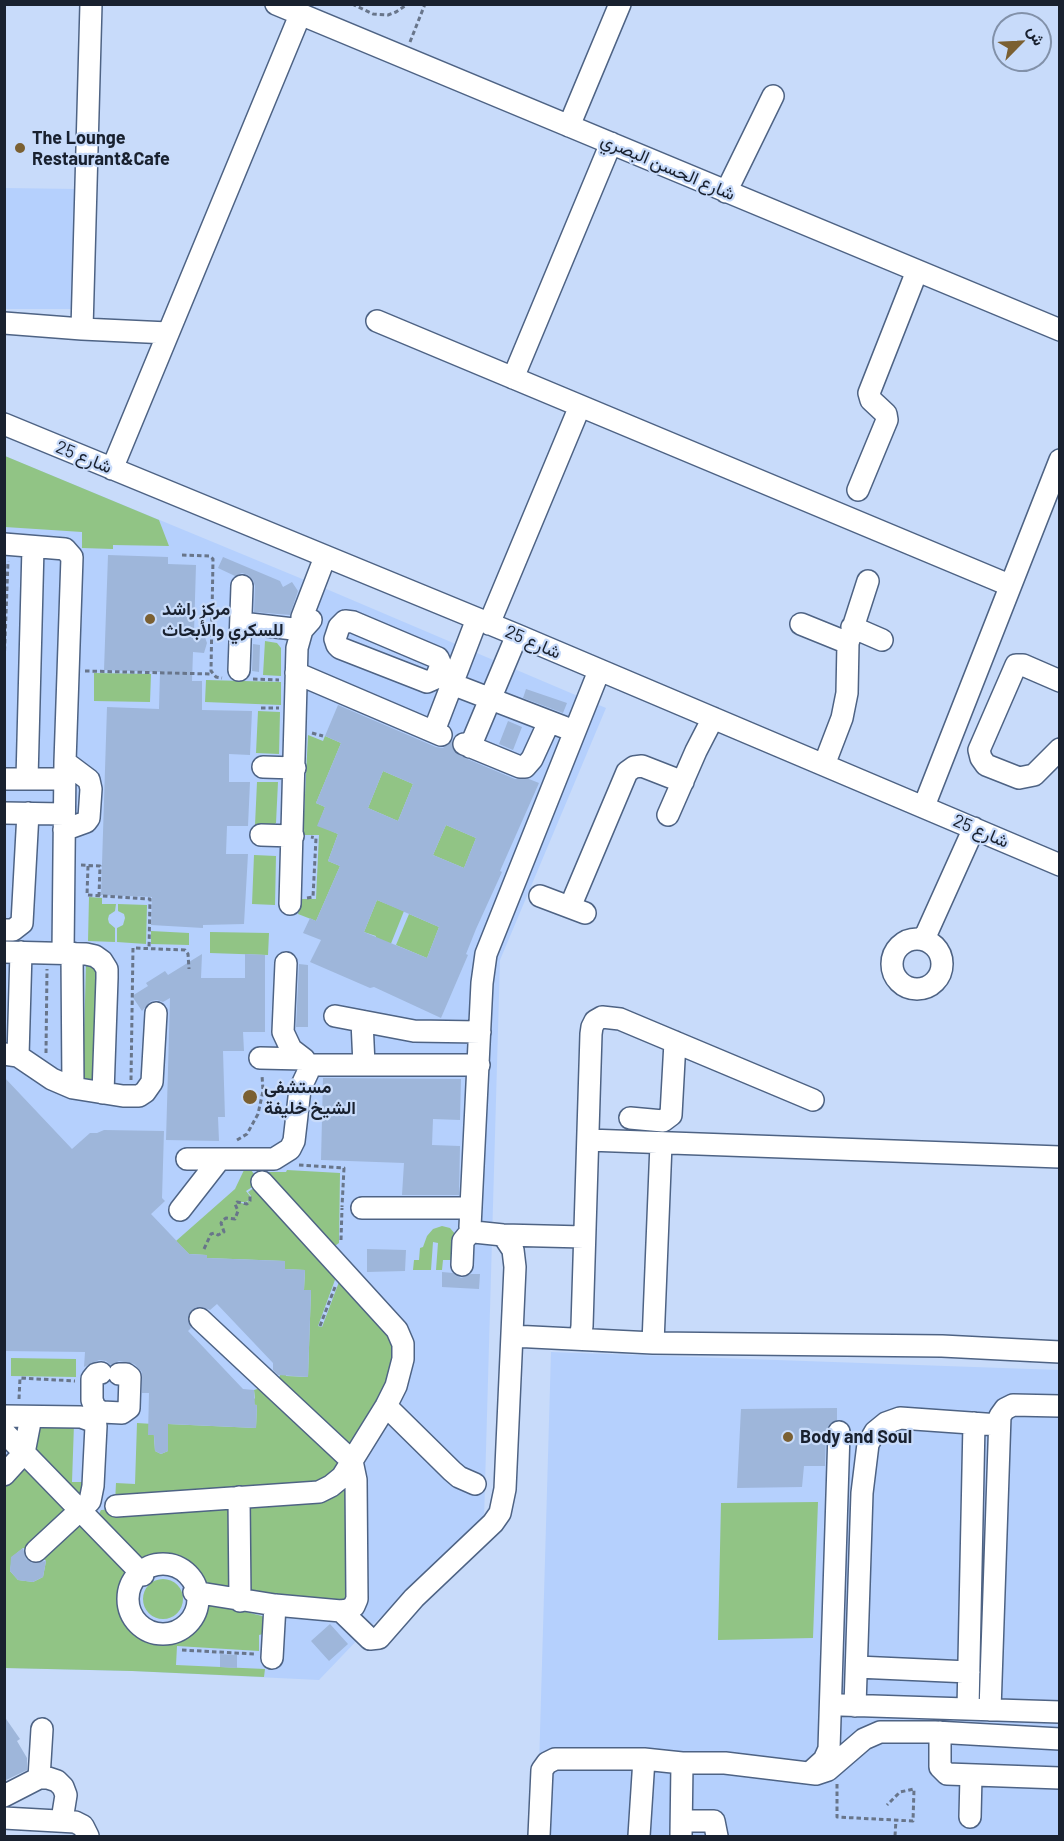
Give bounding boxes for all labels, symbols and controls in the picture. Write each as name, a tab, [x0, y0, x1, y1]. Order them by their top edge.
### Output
north arrow	[992, 12, 1052, 72]
text: ش	[1024, 23, 1050, 48]
place label: The Lounge Restaurant&Cafe	[32, 127, 170, 170]
street label: شارع الحسن البصري	[598, 129, 738, 205]
marker: The Lounge Restaurant&Cafe	[13, 141, 27, 155]
street label: شارع 25	[53, 436, 115, 478]
place label: مركز راشد للسكري والأبحاث	[162, 598, 284, 640]
marker: مركز راشد للسكري والأبحاث	[143, 612, 157, 626]
street label: شارع 25	[502, 621, 564, 663]
street label: شارع 25	[950, 810, 1012, 852]
place label: مستشفى الشيخ خليفة	[264, 1076, 356, 1118]
marker: مستشفى الشيخ خليفة	[241, 1088, 259, 1106]
place label: Body and Soul	[800, 1426, 912, 1448]
marker: Body and Soul	[781, 1430, 795, 1444]

